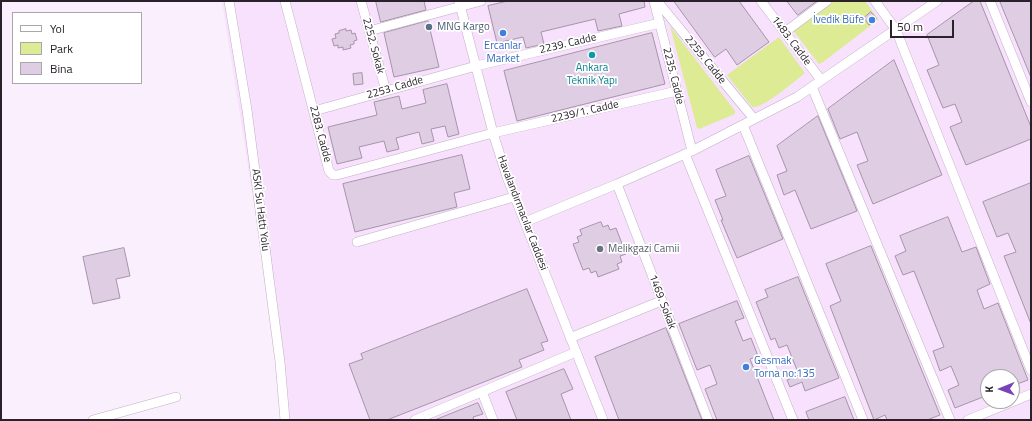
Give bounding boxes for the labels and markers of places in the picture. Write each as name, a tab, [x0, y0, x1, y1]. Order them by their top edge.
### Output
place label: İvedik Büfe	[813, 13, 864, 27]
marker: İvedik Büfe	[867, 15, 877, 25]
place label: MNG Kargo	[437, 20, 490, 34]
marker: MNG Kargo	[424, 22, 434, 32]
marker: Ercanlar Market	[498, 28, 508, 38]
place label: Ercanlar Market	[484, 39, 522, 65]
marker: Ankara Teknik Yapı	[587, 50, 597, 60]
place label: Ankara Teknik Yapı	[567, 61, 617, 87]
place label: Melikgazi Camii	[608, 242, 679, 256]
marker: Melikgazi Camii	[595, 244, 605, 254]
place label: Gesmak Torna no:135	[754, 354, 815, 380]
marker: Gesmak Torna no:135	[741, 362, 751, 372]

